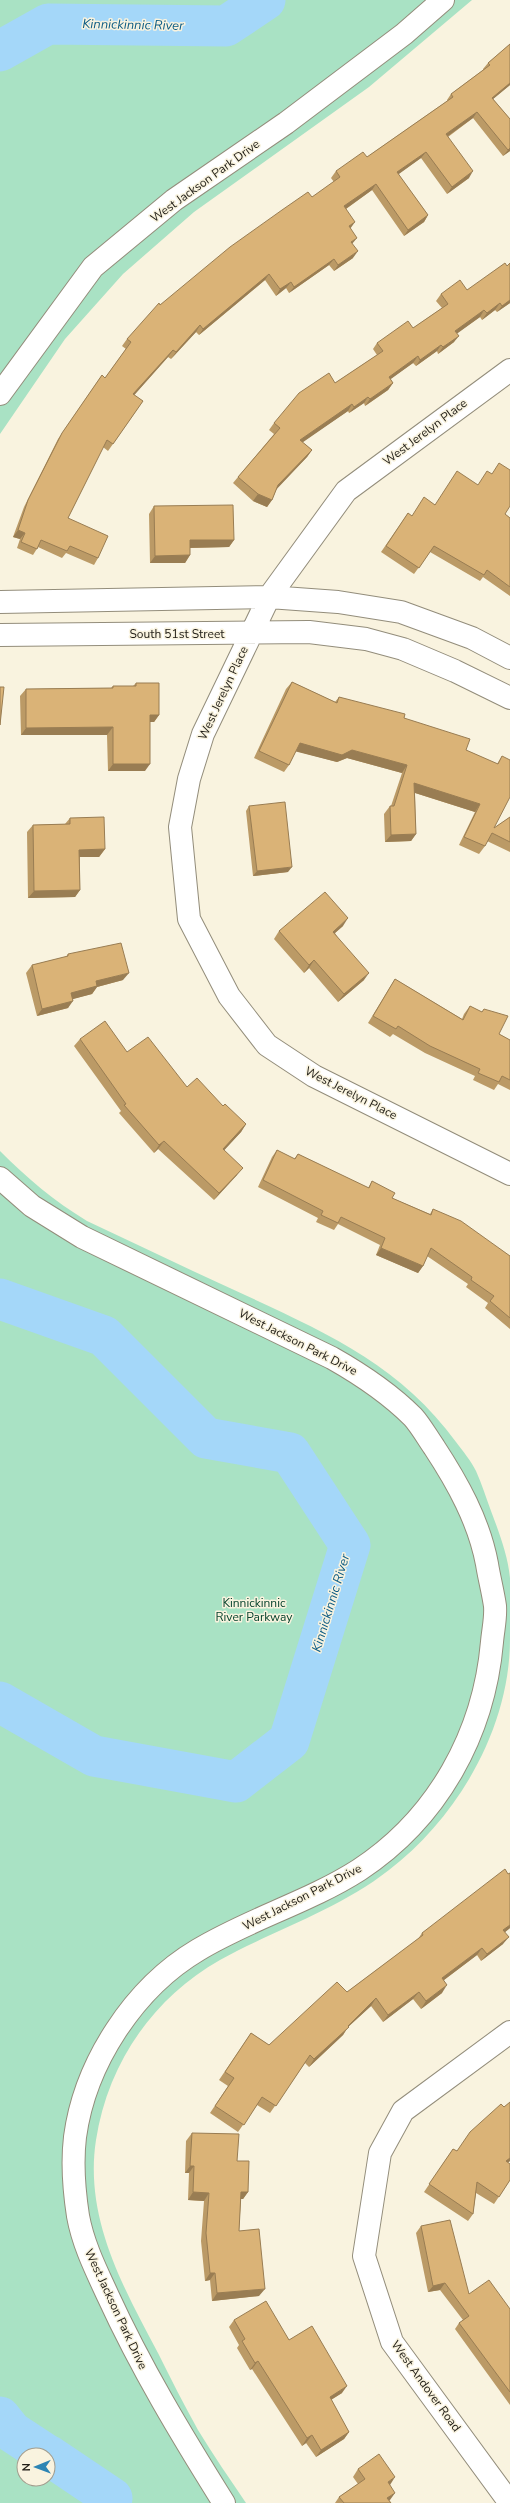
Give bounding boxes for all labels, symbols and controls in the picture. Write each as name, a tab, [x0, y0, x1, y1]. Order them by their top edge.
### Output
water label: Kinnickinnic River	[82, 15, 184, 35]
street label: West Jackson Park Drive	[147, 136, 263, 226]
street label: West Jerelyn Place	[380, 395, 470, 469]
street label: South 51st Street	[129, 626, 225, 642]
street label: West Jerelyn Place	[194, 644, 252, 742]
street label: West Jerelyn Place	[302, 1063, 400, 1123]
street label: West Jackson Park Drive	[236, 1305, 360, 1379]
water label: Kinnickinnic River	[308, 1552, 355, 1654]
park label: Kinnickinnic River Parkway	[216, 1595, 293, 1625]
street label: West Jackson Park Drive	[240, 1860, 364, 1934]
street label: West Jackson Park Drive	[81, 2246, 151, 2372]
street label: West Andover Road	[388, 2337, 464, 2435]
north arrow	[16, 2447, 56, 2487]
text: N	[19, 2463, 34, 2471]

